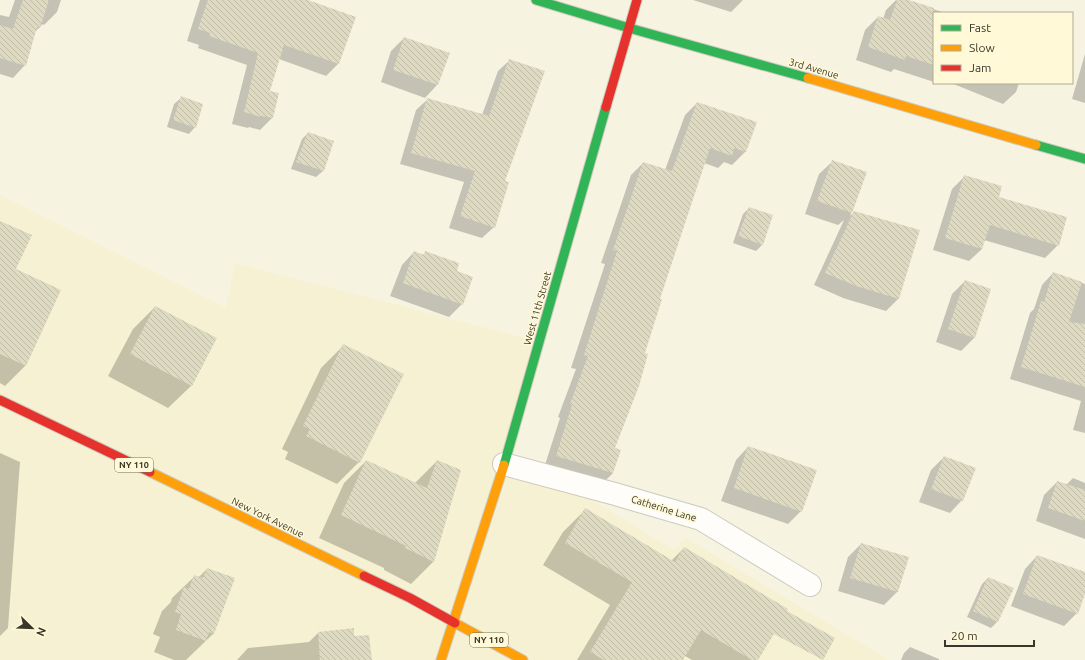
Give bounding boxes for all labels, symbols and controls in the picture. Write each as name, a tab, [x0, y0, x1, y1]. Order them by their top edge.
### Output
legend	[933, 12, 1073, 84]
text: Fast	[969, 21, 991, 34]
text: Slow	[969, 41, 995, 54]
street label: 3rd Avenue	[788, 56, 840, 81]
text: Jam	[969, 61, 991, 74]
street label: West 11th Street	[522, 270, 553, 346]
road number: NY 110	[115, 458, 153, 472]
street label: Catherine Lane	[630, 493, 698, 524]
street label: New York Avenue	[230, 495, 306, 540]
north arrow	[12, 608, 52, 648]
scale bar	[945, 622, 1034, 648]
text: N	[34, 626, 48, 638]
text: 20 m	[951, 629, 978, 642]
road number: NY 110	[470, 633, 508, 647]

